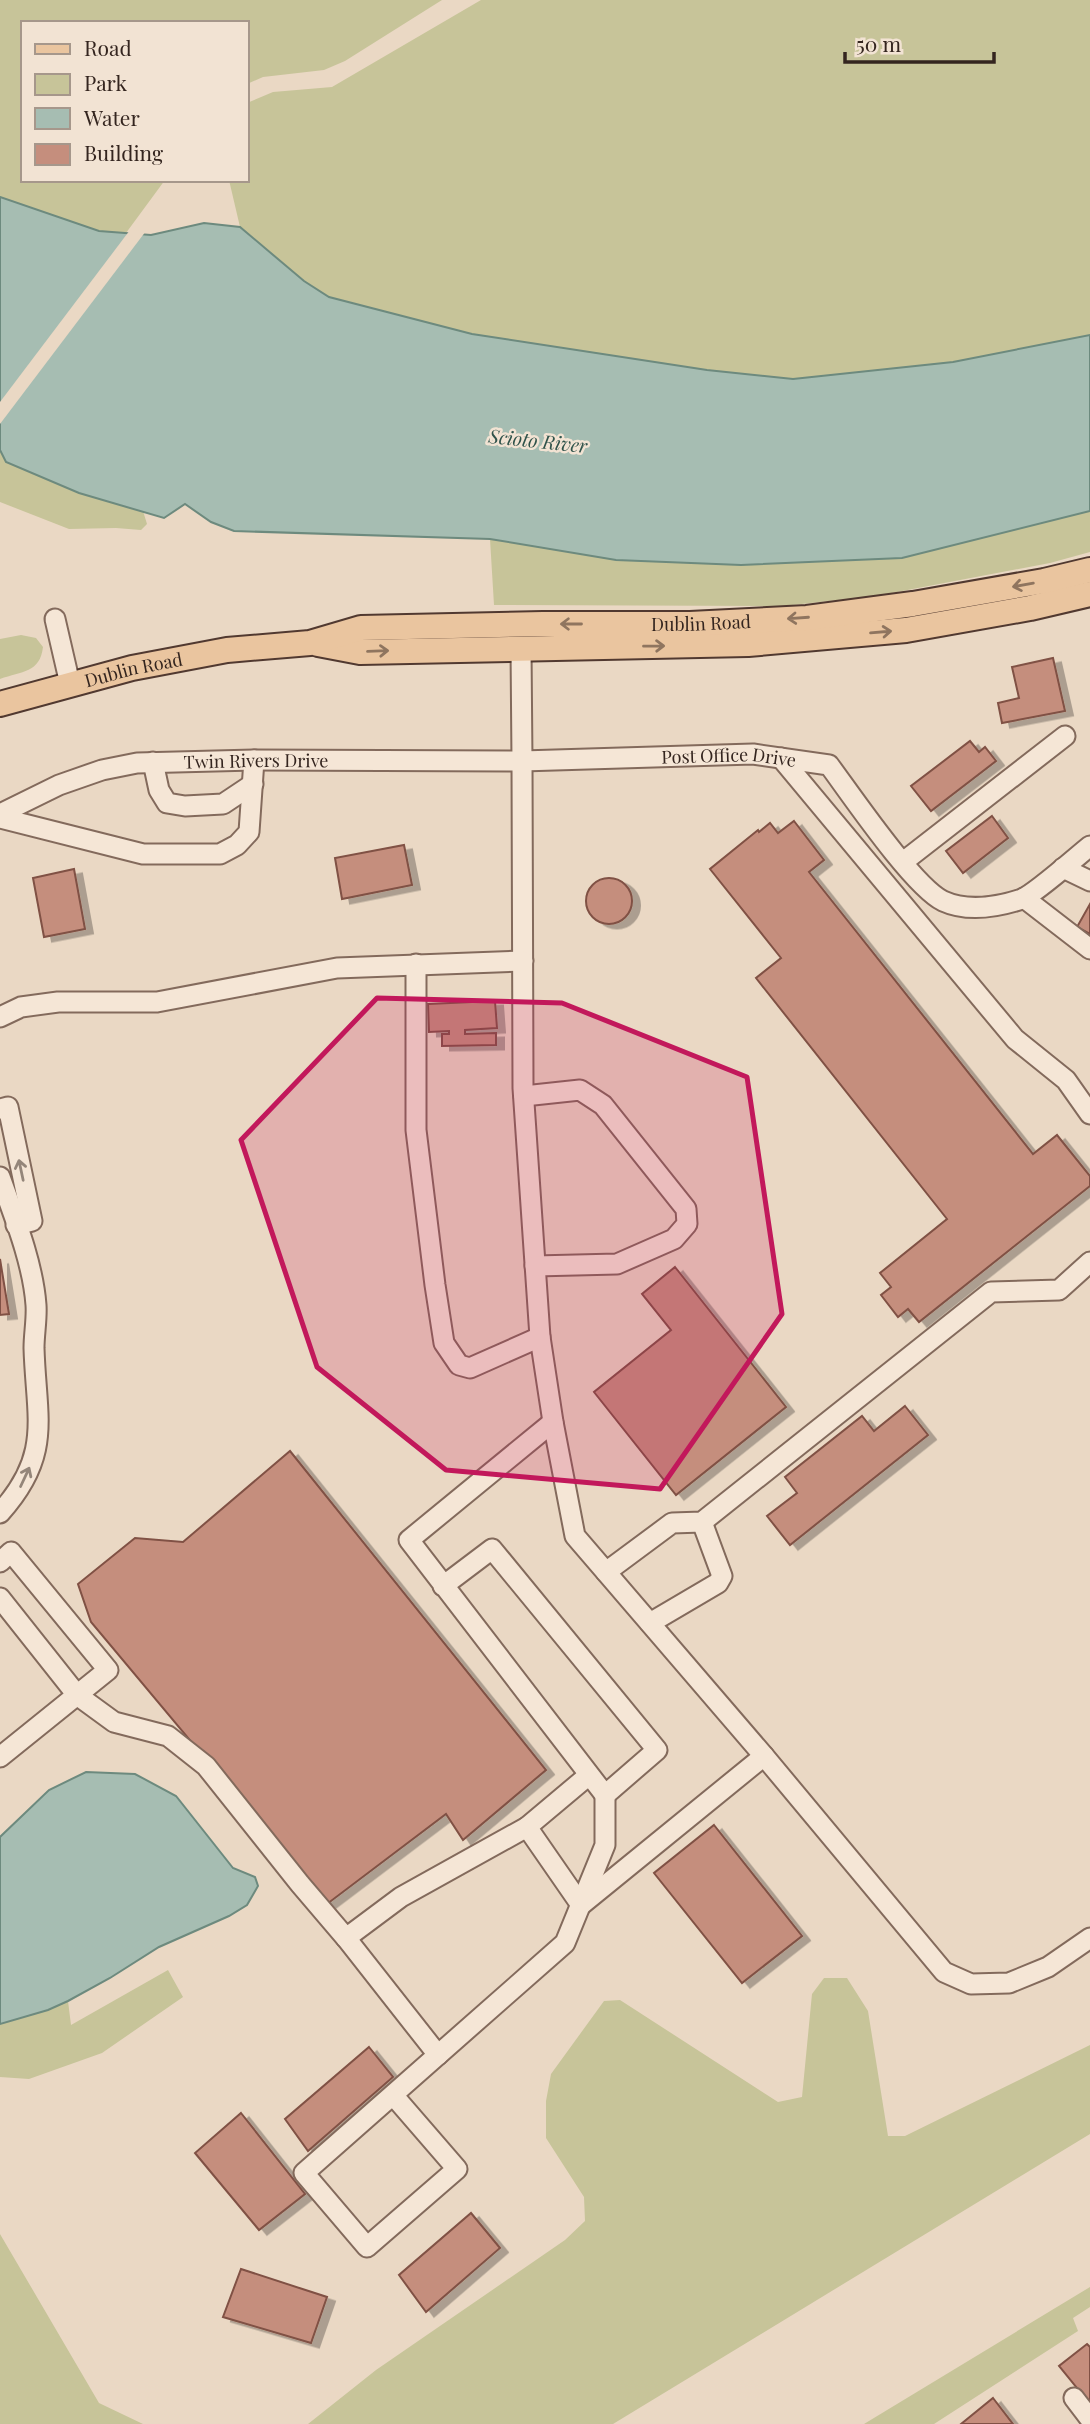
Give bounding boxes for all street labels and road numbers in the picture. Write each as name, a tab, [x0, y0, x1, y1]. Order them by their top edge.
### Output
street label: Dublin Road	[651, 609, 752, 636]
street label: Dublin Road	[82, 647, 185, 692]
street label: Post Office Drive	[661, 742, 798, 772]
street label: Twin Rivers Drive	[183, 748, 328, 774]

